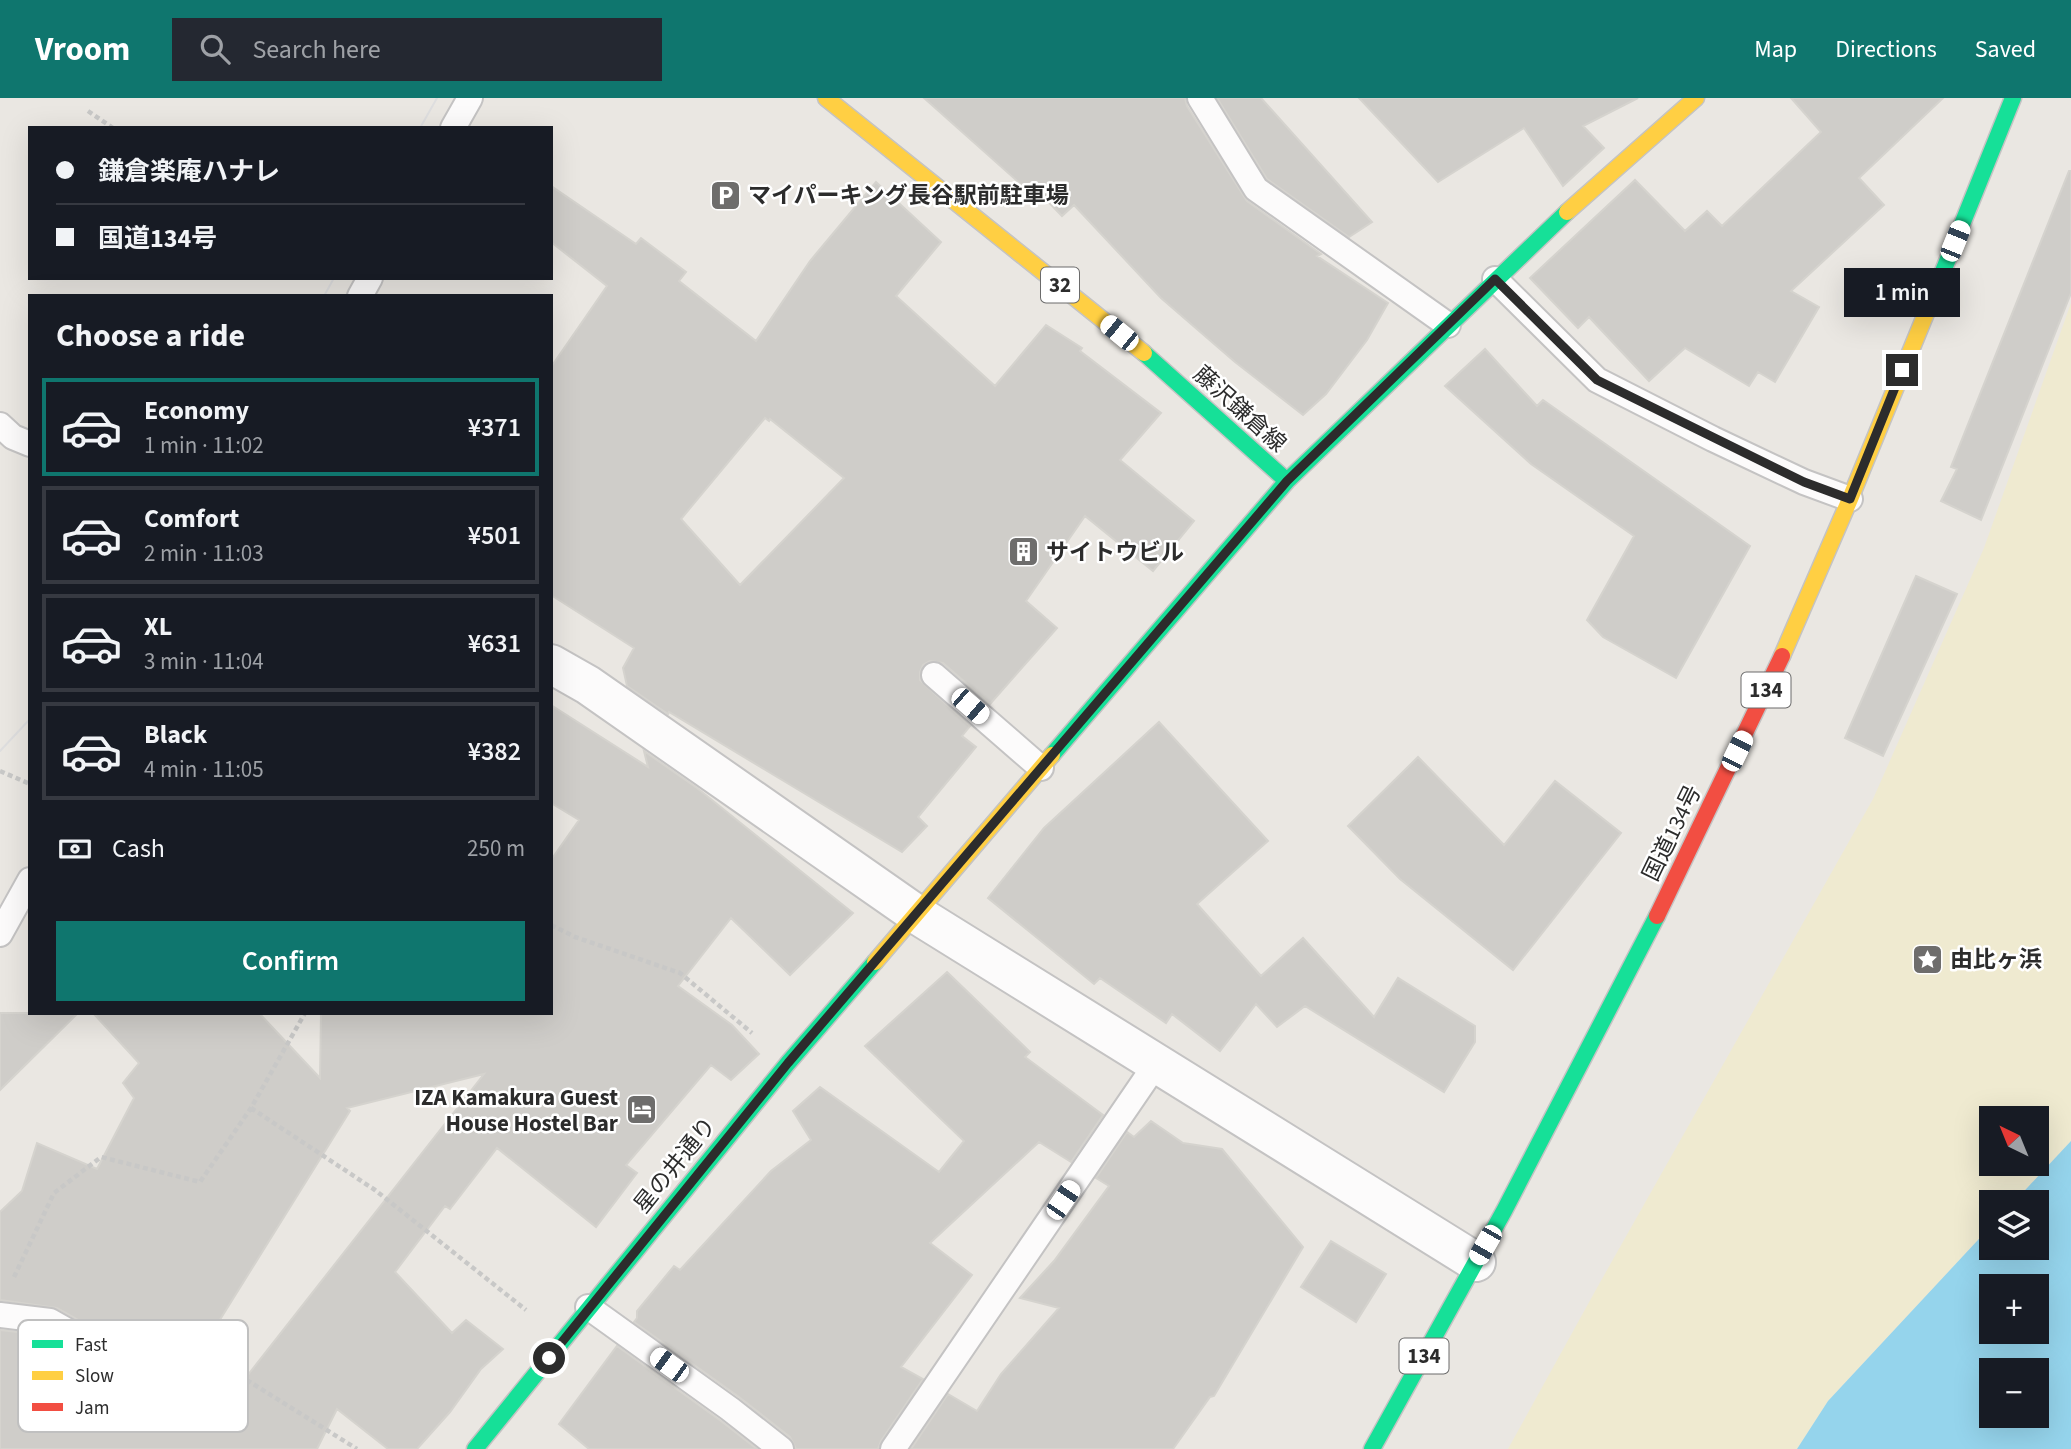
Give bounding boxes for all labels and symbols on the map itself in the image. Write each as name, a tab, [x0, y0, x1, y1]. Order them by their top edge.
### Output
parking icon: マイパーキング長谷駅前駐車場	[708, 178, 742, 212]
place label: マイパーキング長谷駅前駐車場	[748, 179, 1069, 212]
car	[1938, 218, 1973, 264]
road number: 32	[1041, 268, 1079, 302]
callout: 1 min	[1844, 268, 1960, 317]
car	[1097, 312, 1142, 354]
route end	[1886, 354, 1918, 386]
street label: 藤沢鎌倉線	[1186, 358, 1294, 460]
building icon: サイトウビル	[1006, 535, 1040, 569]
place label: サイトウビル	[1046, 536, 1184, 569]
road number: 134	[1742, 672, 1790, 708]
car	[948, 684, 993, 728]
car	[1719, 728, 1756, 774]
street label: 国道134号	[1635, 779, 1709, 887]
place icon: 由比ヶ浜	[1910, 942, 1944, 976]
place label: 由比ヶ浜	[1950, 943, 2042, 976]
place label: IZA Kamakura Guest House Hostel Bar	[414, 1081, 619, 1140]
hotel icon: IZA Kamakura Guest House Hostel Bar	[624, 1093, 658, 1127]
north arrow	[1979, 1106, 2049, 1176]
street label: 星の井通り	[626, 1110, 724, 1220]
car	[1043, 1177, 1084, 1223]
car	[1466, 1222, 1505, 1268]
legend	[18, 1320, 248, 1432]
text: Fast	[75, 1332, 108, 1359]
road number: 134	[1400, 1338, 1448, 1374]
route start	[533, 1342, 565, 1374]
car	[646, 1344, 693, 1386]
text: Slow	[75, 1363, 114, 1390]
text: Jam	[75, 1395, 109, 1422]

